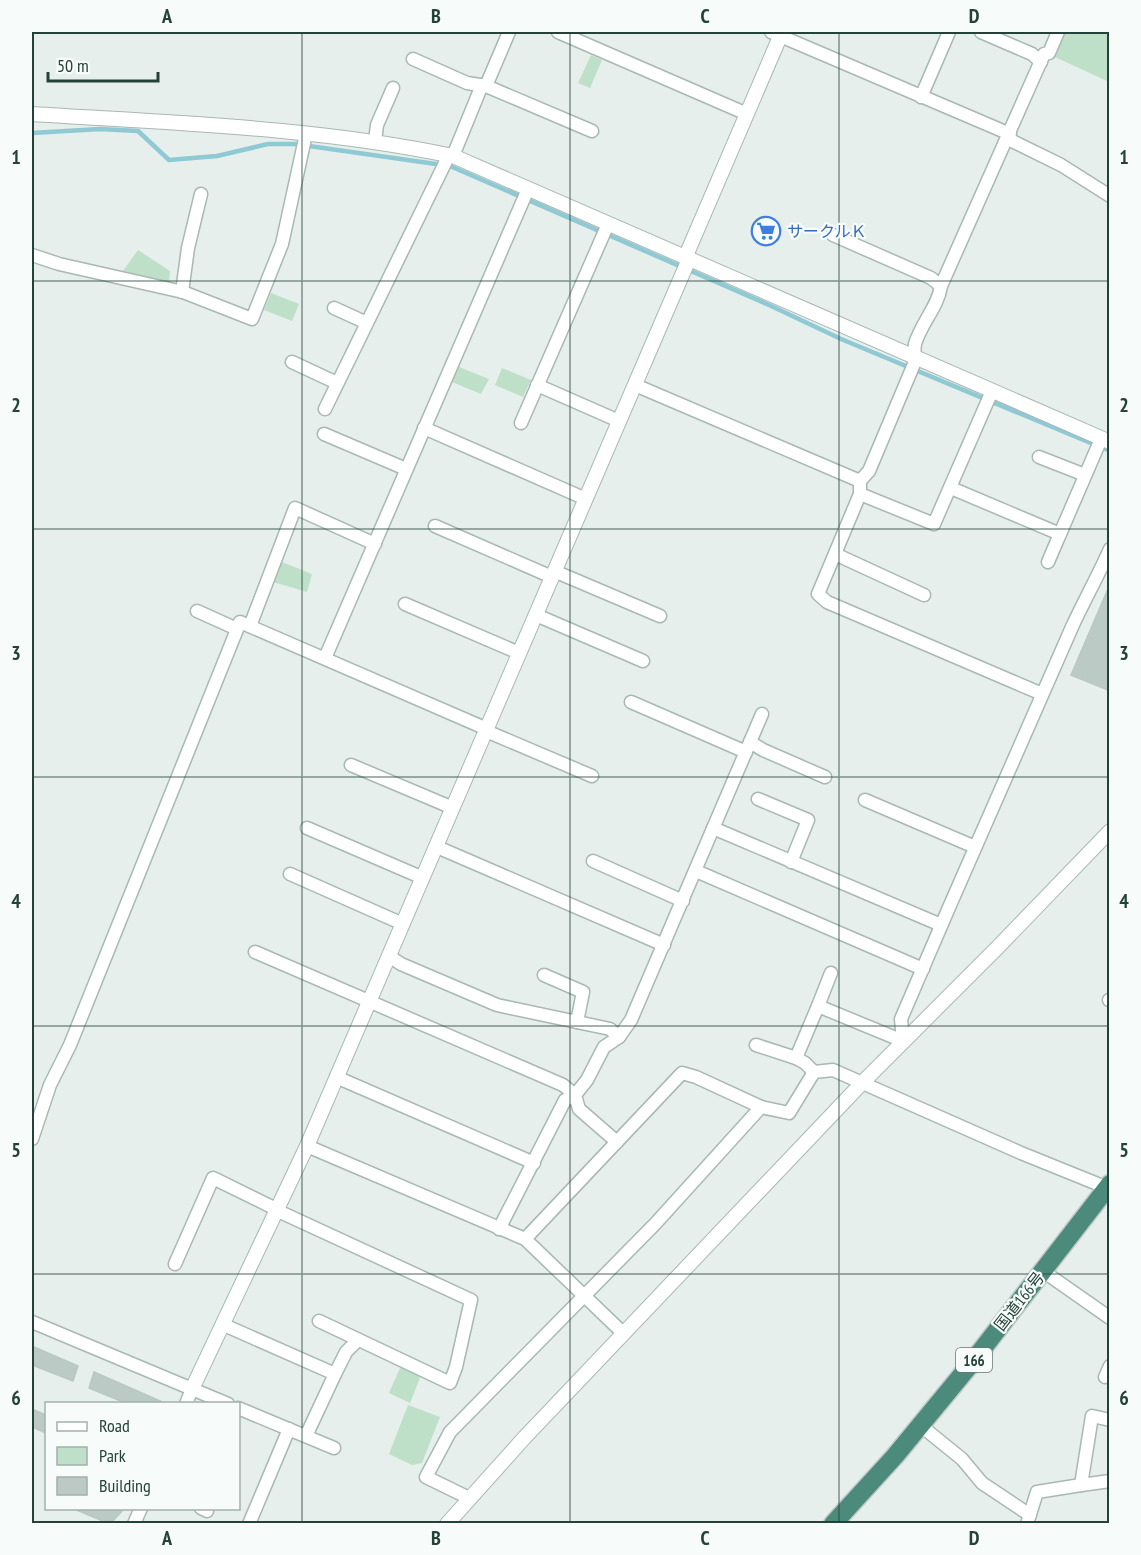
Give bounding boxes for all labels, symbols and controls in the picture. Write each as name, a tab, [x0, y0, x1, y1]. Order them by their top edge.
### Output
text: A	[161, 3, 173, 29]
text: B	[431, 3, 441, 29]
text: C	[700, 3, 710, 29]
text: D	[969, 3, 980, 29]
scale bar	[48, 45, 158, 83]
text: 50 m	[57, 54, 89, 77]
text: 1	[11, 144, 21, 170]
text: 1	[1119, 144, 1129, 170]
supermarket icon: サークルＫ	[750, 215, 782, 247]
place label: サークルＫ	[787, 221, 867, 241]
text: 2	[11, 392, 21, 418]
text: 2	[1119, 392, 1129, 418]
text: 3	[11, 640, 21, 666]
text: 3	[1119, 640, 1129, 666]
text: 4	[11, 888, 21, 914]
text: 4	[1119, 888, 1129, 914]
text: 5	[11, 1137, 21, 1163]
text: 5	[1119, 1137, 1129, 1163]
street label: 国道166号	[990, 1267, 1048, 1335]
road number: 166	[956, 1348, 992, 1372]
text: 6	[11, 1385, 21, 1411]
text: 6	[1119, 1385, 1129, 1411]
legend	[45, 1402, 240, 1510]
text: Road	[99, 1414, 130, 1437]
text: Park	[99, 1444, 126, 1467]
text: Building	[99, 1474, 151, 1497]
text: A	[161, 1525, 173, 1551]
text: B	[431, 1525, 441, 1551]
text: C	[700, 1525, 710, 1551]
text: D	[969, 1525, 980, 1551]

